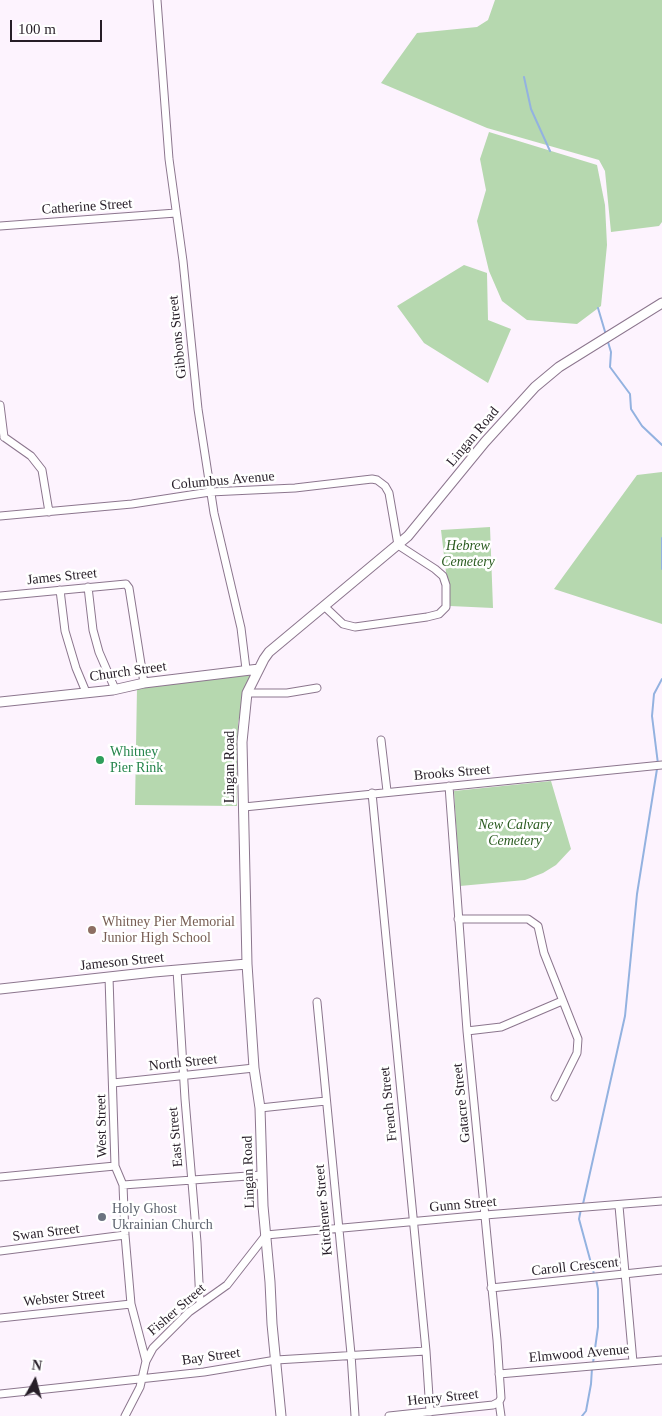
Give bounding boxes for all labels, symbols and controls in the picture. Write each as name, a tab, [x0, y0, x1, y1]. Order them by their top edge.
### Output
scale bar	[12, 10, 105, 42]
text: 100 m	[18, 21, 56, 37]
street label: Catherine Street	[41, 195, 133, 219]
street label: Gibbons Street	[165, 295, 191, 379]
street label: Lingan Road	[443, 404, 503, 470]
street label: Columbus Avenue	[171, 468, 275, 494]
park label: Hebrew Cemetery	[441, 538, 495, 570]
street label: James Street	[26, 565, 98, 589]
street label: Church Street	[89, 658, 167, 686]
street label: Lingan Road	[222, 731, 238, 803]
place label: Whitney Pier Rink	[110, 744, 163, 776]
marker: Whitney Pier Rink	[94, 754, 106, 766]
street label: Brooks Street	[413, 761, 491, 785]
park label: New Calvary Cemetery	[478, 817, 552, 850]
place label: Whitney Pier Memorial Junior High School	[102, 914, 235, 946]
marker: Whitney Pier Memorial Junior High School	[86, 924, 98, 936]
street label: Jameson Street	[79, 949, 165, 975]
street label: North Street	[148, 1051, 218, 1075]
street label: Gatacre Street	[449, 1063, 475, 1143]
street label: French Street	[377, 1066, 401, 1142]
street label: West Street	[93, 1094, 111, 1158]
street label: East Street	[165, 1106, 187, 1168]
street label: Lingan Road	[239, 1135, 259, 1209]
street label: Kitchener Street	[312, 1164, 336, 1256]
street label: Gunn Street	[429, 1194, 497, 1216]
place label: Holy Ghost Ukrainian Church	[112, 1201, 213, 1234]
marker: Holy Ghost Ukrainian Church	[96, 1211, 108, 1223]
street label: Swan Street	[12, 1221, 80, 1245]
street label: Caroll Crescent	[531, 1254, 619, 1280]
street label: Fisher Street	[145, 1280, 209, 1340]
street label: Webster Street	[23, 1285, 105, 1311]
street label: Elmwood Avenue	[528, 1341, 630, 1367]
street label: Bay Street	[181, 1345, 241, 1369]
north arrow	[10, 1356, 60, 1406]
text: N	[31, 1358, 43, 1374]
street label: Henry Street	[407, 1386, 479, 1410]

